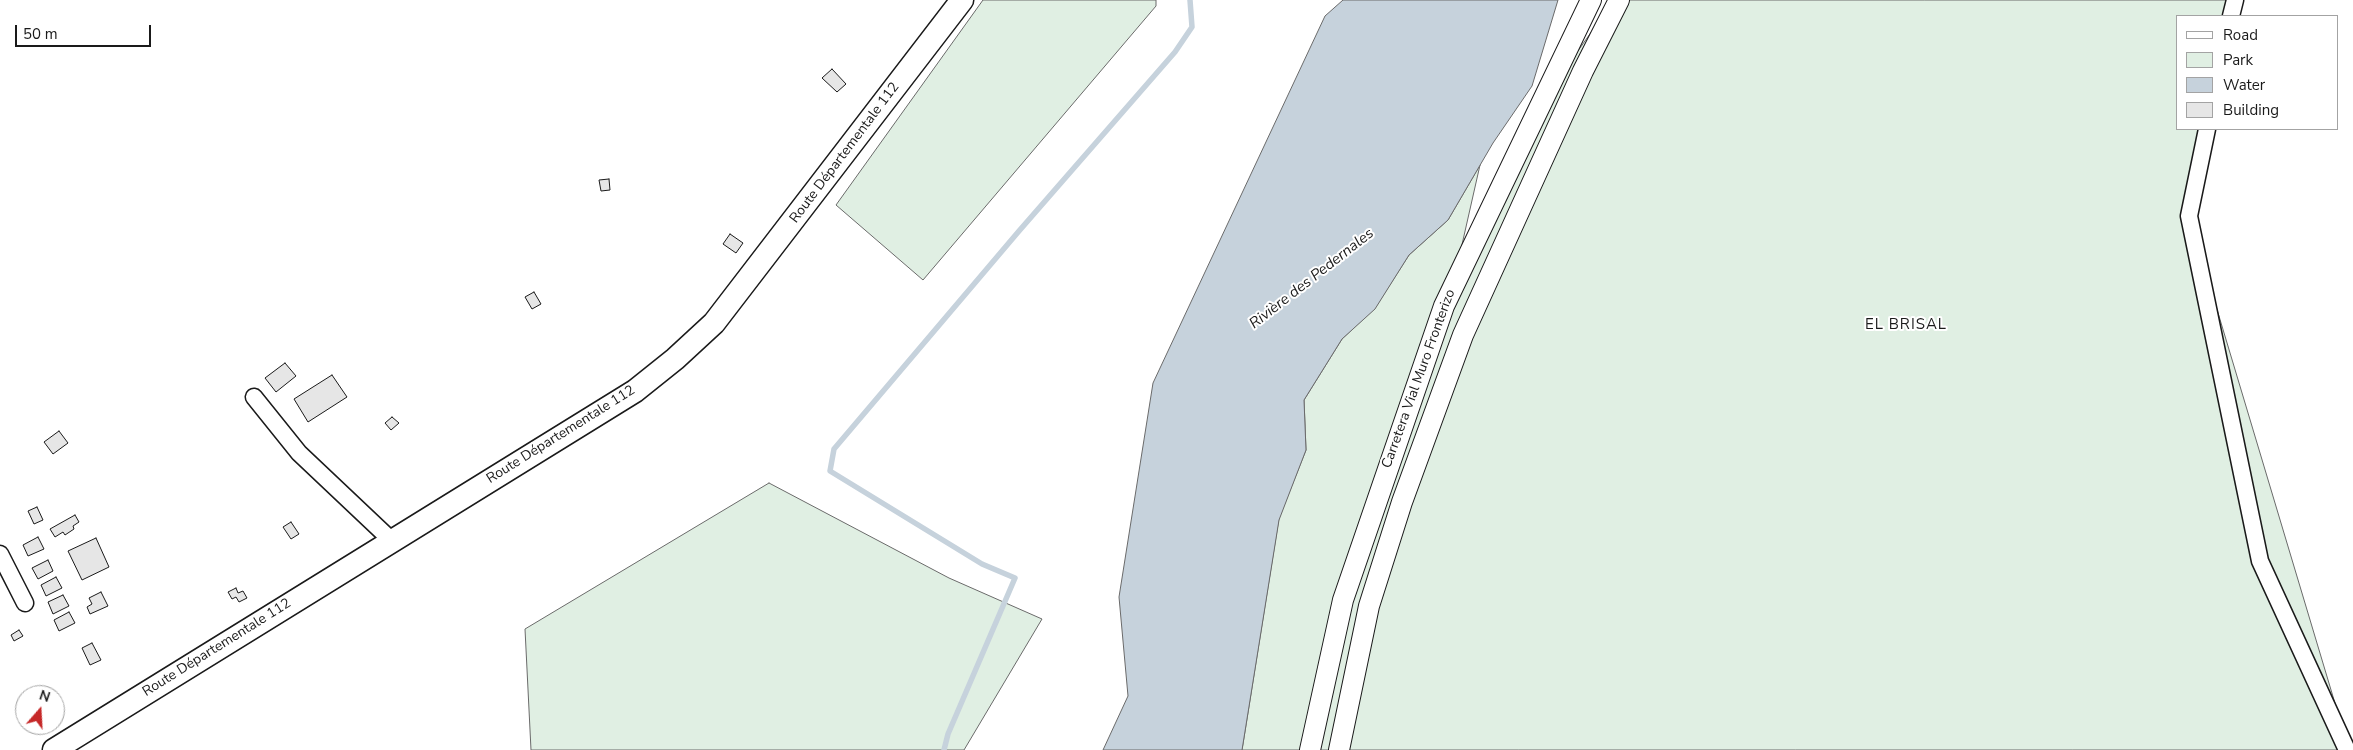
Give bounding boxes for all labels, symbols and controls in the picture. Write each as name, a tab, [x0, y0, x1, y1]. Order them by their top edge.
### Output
scale bar	[18, 15, 154, 47]
legend	[2176, 15, 2338, 130]
text: 50 m	[23, 24, 58, 44]
text: Road	[2223, 25, 2258, 45]
text: Park	[2223, 50, 2253, 70]
text: Water	[2223, 75, 2265, 95]
street label: Route Départementale 112	[787, 79, 903, 227]
text: Building	[2223, 100, 2279, 120]
water label: Rivière des Pedernales	[1246, 225, 1378, 333]
street label: Carretera Vial Muro Fronterizo	[1379, 287, 1459, 471]
district label: EL BRISAL	[1864, 316, 1948, 334]
street label: Route Départementale 112	[484, 382, 638, 488]
street label: Route Départementale 112	[140, 595, 294, 701]
north arrow	[15, 685, 65, 735]
text: N	[37, 686, 53, 707]

